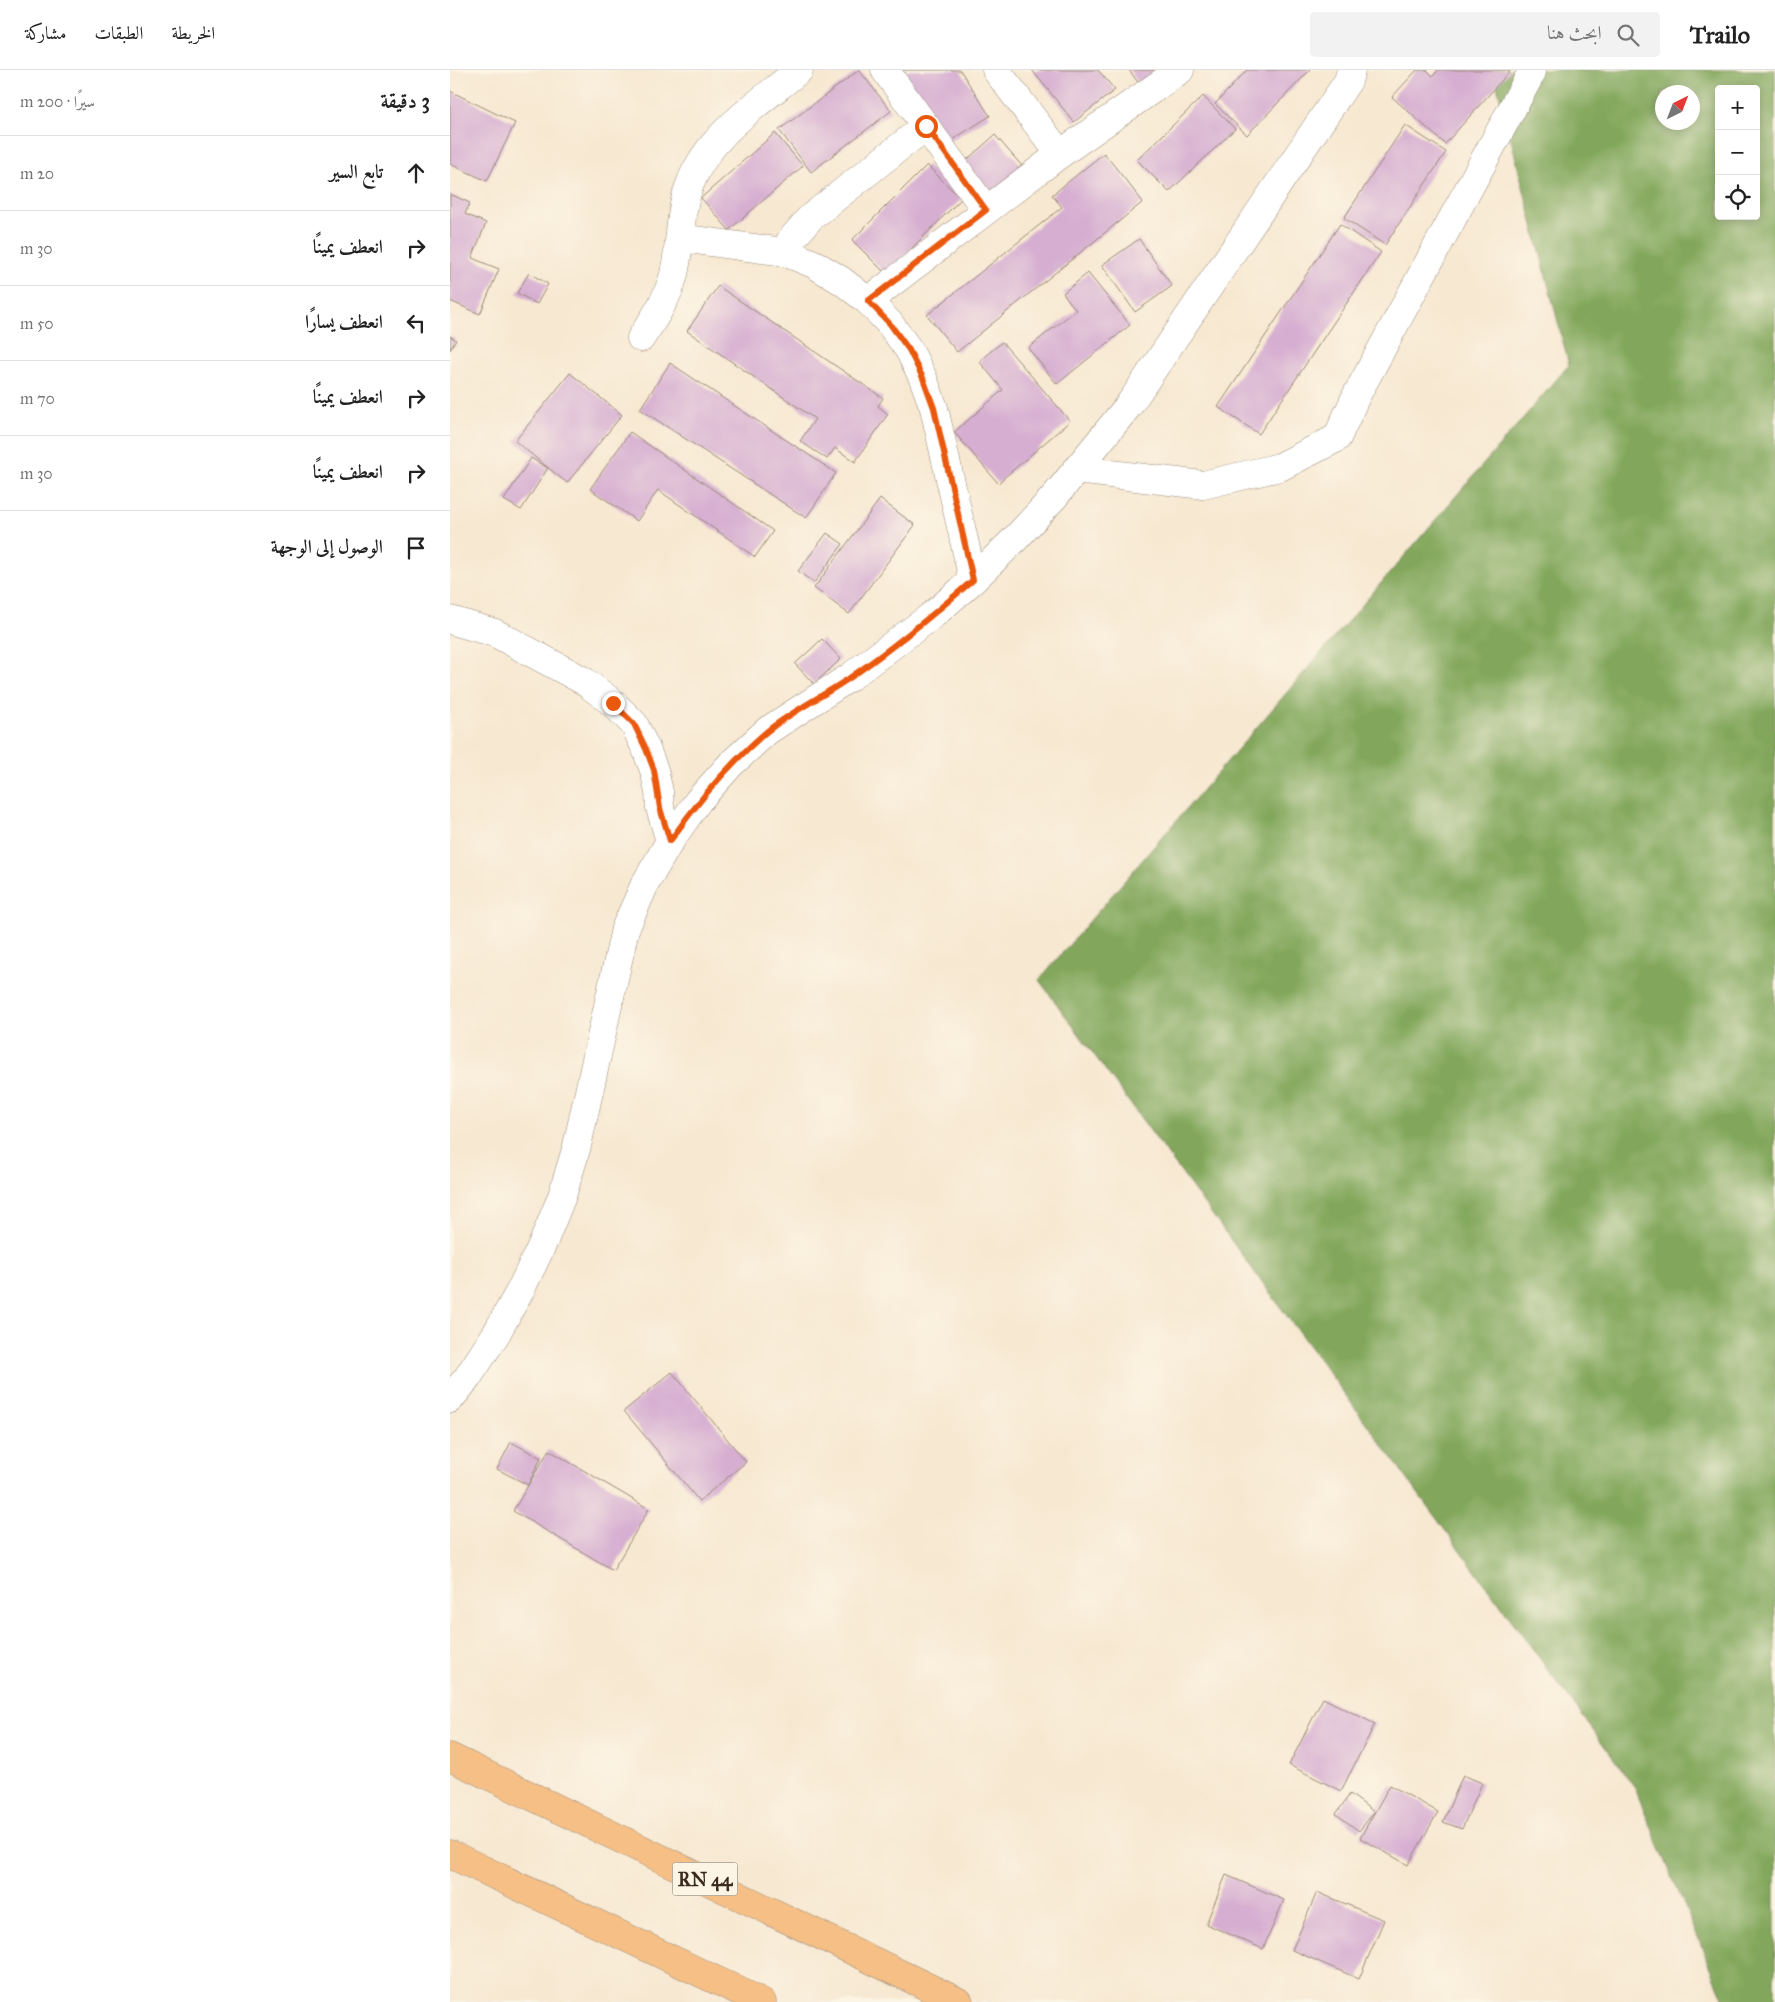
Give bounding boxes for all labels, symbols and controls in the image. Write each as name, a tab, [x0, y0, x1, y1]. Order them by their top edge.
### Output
search box	[1310, 12, 1660, 57]
text: Trailo	[1690, 20, 1750, 50]
text: ابحث هنا	[1547, 21, 1602, 44]
icon: search	[1614, 21, 1642, 49]
text: مشاركة	[25, 22, 66, 44]
text: الطبقات	[94, 22, 143, 44]
text: الخريطة	[171, 22, 215, 44]
north arrow	[1655, 85, 1700, 130]
map controls	[1715, 85, 1760, 220]
button: +	[1715, 85, 1760, 130]
text: 3 دقيقة	[380, 88, 430, 114]
text: سيرًا · 200 m	[20, 92, 95, 111]
route start	[915, 115, 938, 138]
button: −	[1715, 130, 1760, 175]
icon: ahead	[402, 159, 430, 187]
text: تابع السير	[329, 160, 383, 183]
text: 20 m	[20, 164, 54, 183]
button: locate	[1715, 175, 1760, 220]
icon: right	[402, 234, 430, 262]
text: انعطف يمينًا	[313, 235, 383, 258]
text: 30 m	[20, 239, 53, 258]
icon: left	[402, 309, 430, 337]
text: انعطف يسارًا	[305, 310, 383, 333]
text: 50 m	[20, 314, 54, 333]
icon: right	[402, 384, 430, 412]
text: انعطف يمينًا	[313, 385, 383, 408]
text: 70 m	[20, 389, 55, 408]
icon: right	[402, 459, 430, 487]
text: انعطف يمينًا	[313, 460, 383, 483]
text: 30 m	[20, 464, 53, 483]
icon: arrive	[402, 534, 430, 562]
text: الوصول إلى الوجهة	[271, 535, 383, 558]
route end	[602, 692, 625, 715]
road number: RN 44	[672, 1862, 738, 1896]

